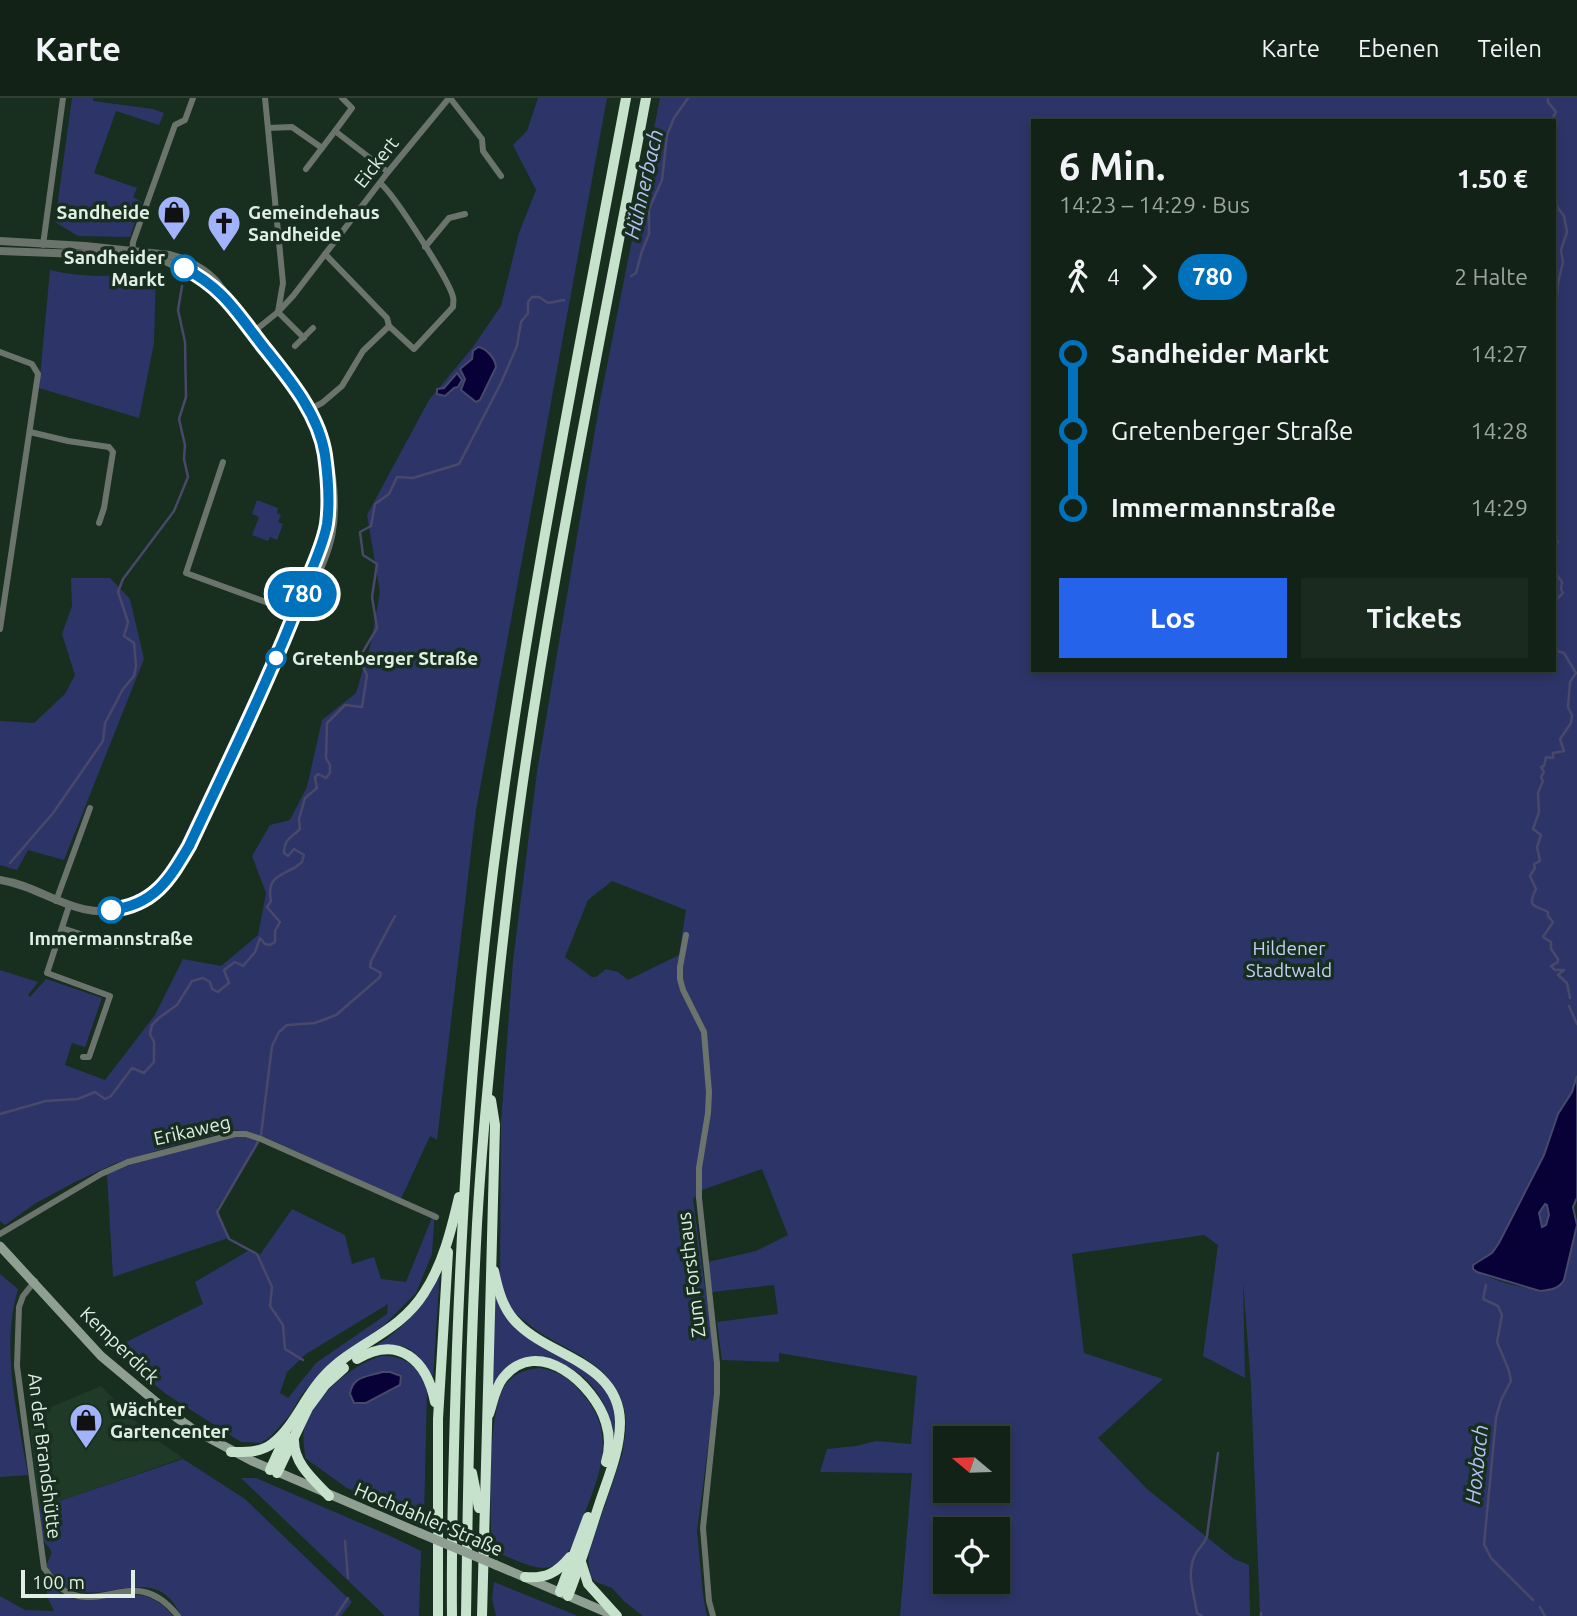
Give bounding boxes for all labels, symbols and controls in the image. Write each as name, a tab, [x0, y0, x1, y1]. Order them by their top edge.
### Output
text: Karte	[35, 30, 121, 67]
text: Karte	[1261, 35, 1320, 62]
text: Ebenen	[1358, 35, 1439, 62]
text: Teilen	[1477, 35, 1542, 62]
water label: Hühnerbach	[619, 127, 667, 241]
street label: Eickert	[349, 132, 403, 192]
text: 6 Min.	[1059, 145, 1165, 187]
text: 1.50 €	[1457, 164, 1528, 193]
text: 14:23 – 14:29 · Bus	[1059, 192, 1250, 217]
shop icon: Sandheide	[155, 193, 193, 242]
place label: Sandheide	[57, 201, 150, 223]
place label: Gemeindehaus Sandheide	[248, 201, 380, 245]
church icon: Gemeindehaus Sandheide	[205, 204, 243, 253]
place label: Sandheider Markt	[64, 246, 165, 290]
marker: Sandheider Markt	[171, 255, 197, 281]
icon: walk	[1059, 258, 1097, 296]
icon: forward	[1130, 258, 1168, 296]
text: 780	[1192, 263, 1233, 290]
text: 4	[1107, 264, 1120, 289]
text: 2 Halte	[1454, 264, 1528, 289]
text: Sandheider Markt	[1111, 339, 1329, 368]
text: 14:27	[1470, 341, 1528, 366]
text: Gretenberger Straße	[1111, 416, 1353, 445]
text: 14:28	[1470, 418, 1528, 443]
text: Immermannstraße	[1111, 493, 1336, 522]
text: 14:29	[1470, 495, 1528, 520]
line badge: 780	[262, 571, 342, 617]
button: Los	[1059, 578, 1287, 658]
button: Tickets	[1301, 578, 1528, 658]
text: 780	[282, 580, 322, 607]
place label: Gretenberger Straße	[292, 647, 478, 669]
marker: Gretenberger Straße	[266, 648, 286, 668]
marker: Immermannstraße	[98, 897, 124, 923]
place label: Immermannstraße	[29, 927, 193, 949]
park label: Hildener Stadtwald	[1246, 937, 1332, 981]
street label: Erikaweg	[152, 1111, 232, 1149]
street label: Zum Forsthaus	[672, 1211, 710, 1339]
street label: Kemperdick	[76, 1302, 164, 1388]
street label: An der Brandshütte	[24, 1372, 66, 1540]
place label: Wächter Gartencenter	[110, 1398, 229, 1442]
shop icon: Wächter Gartencenter	[67, 1401, 105, 1450]
water label: Hoxbach	[1460, 1423, 1492, 1505]
north arrow	[933, 1426, 1010, 1503]
map controls	[933, 1426, 1010, 1594]
street label: Hochdahler Straße	[351, 1478, 507, 1560]
button: locate	[933, 1517, 1010, 1594]
scale bar	[21, 1567, 135, 1599]
text: 100 m	[32, 1571, 85, 1593]

